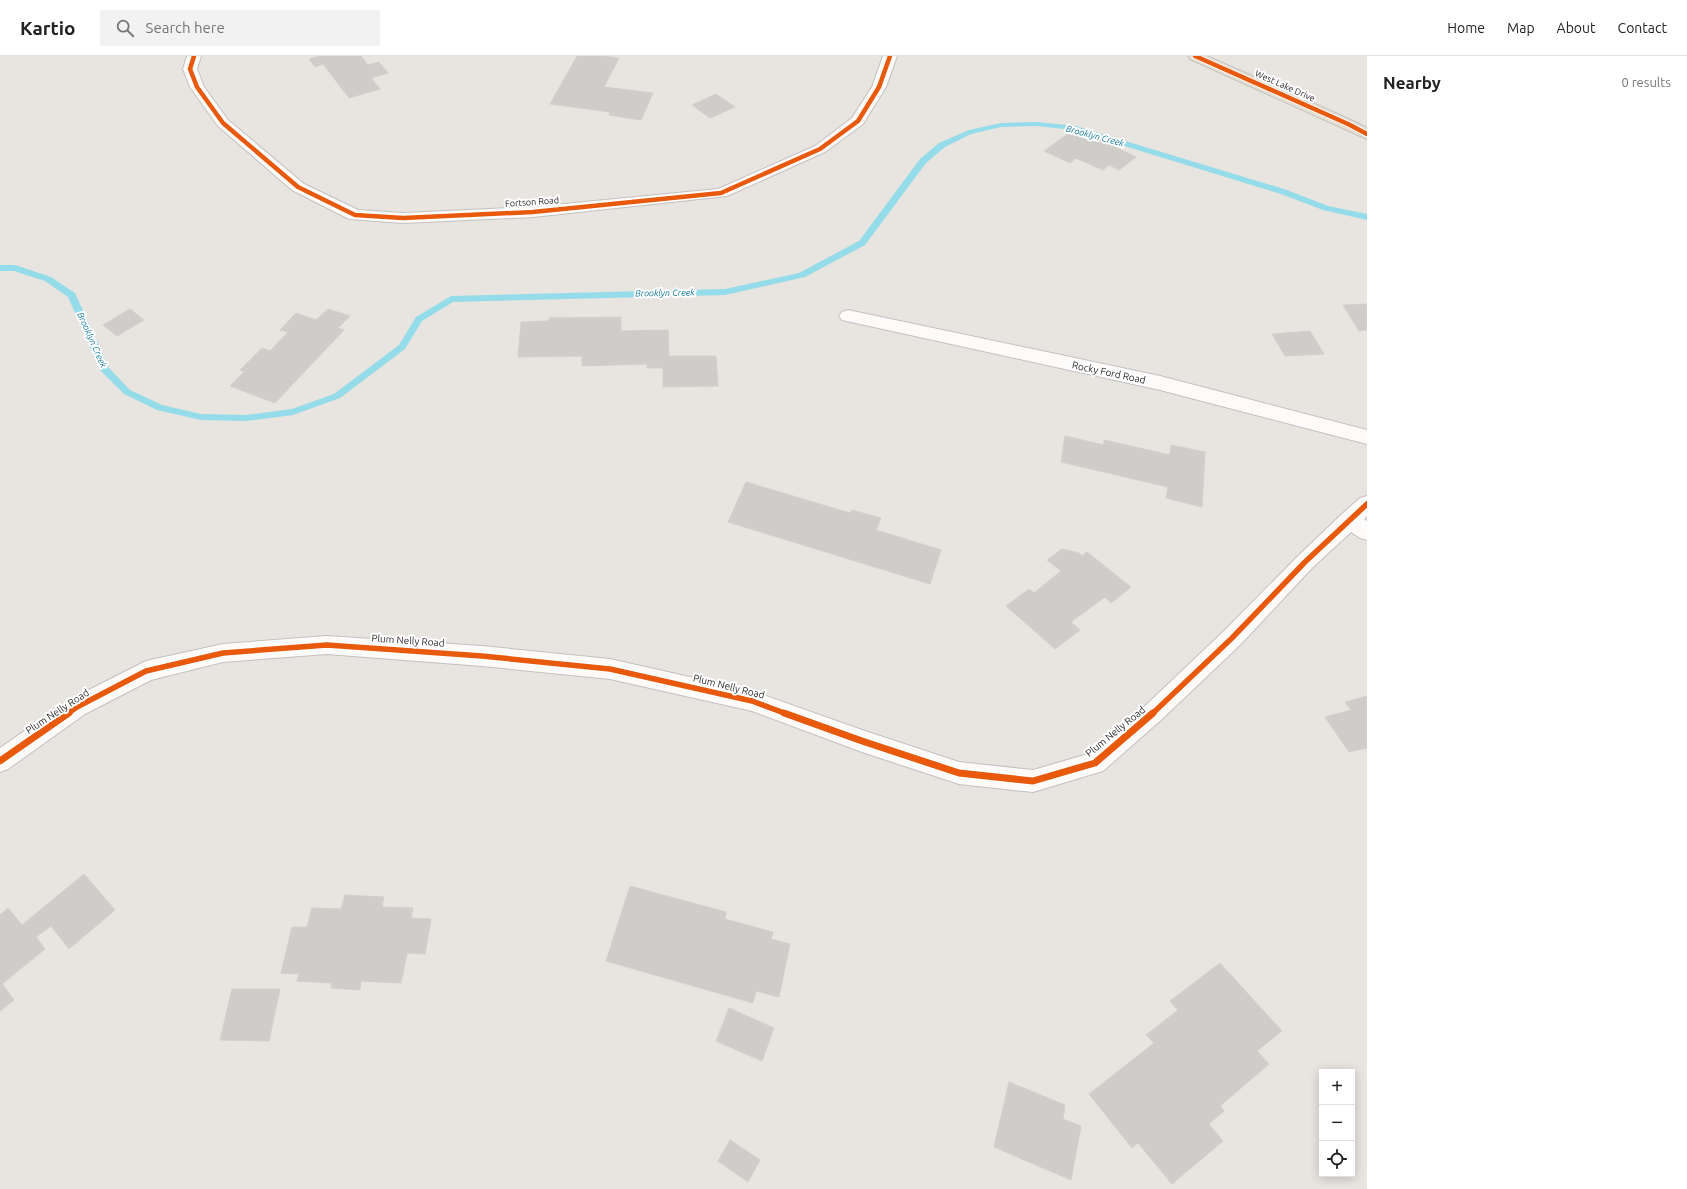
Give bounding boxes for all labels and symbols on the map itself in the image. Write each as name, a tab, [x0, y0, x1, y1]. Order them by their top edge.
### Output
street label: West Lake Drive	[1253, 68, 1317, 104]
water label: Brooklyn Creek	[1065, 123, 1126, 149]
street label: Fortson Road	[505, 195, 559, 209]
water label: Brooklyn Creek	[635, 287, 695, 299]
water label: Brooklyn Creek	[75, 311, 109, 370]
street label: Rocky Ford Road	[1071, 359, 1147, 386]
street label: Plum Nelly Road	[371, 632, 445, 649]
street label: Plum Nelly Road	[692, 672, 766, 701]
street label: Plum Nelly Road	[24, 687, 91, 736]
street label: Plum Nelly Road	[1083, 704, 1147, 759]

